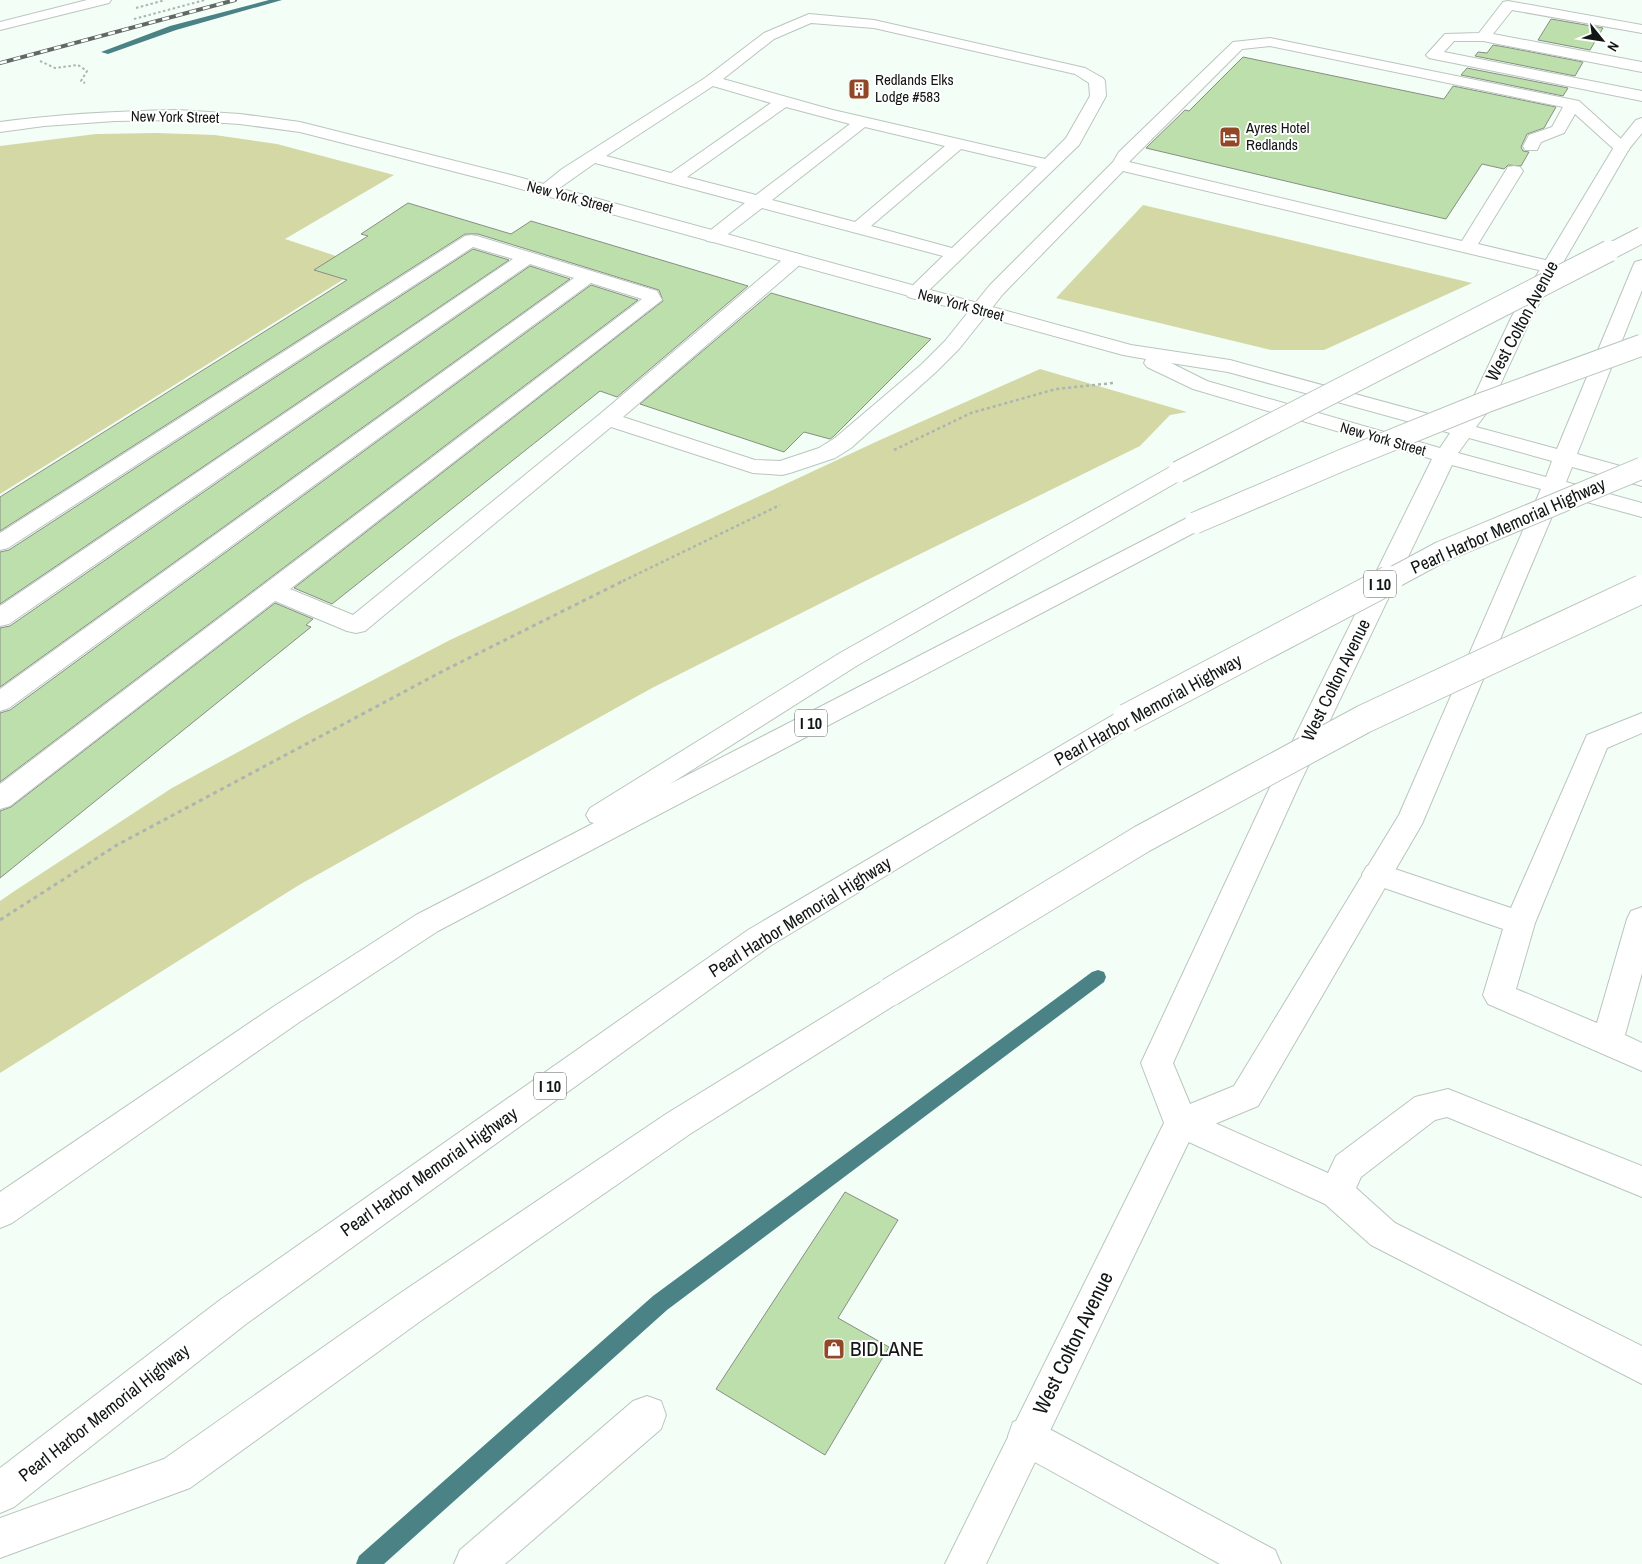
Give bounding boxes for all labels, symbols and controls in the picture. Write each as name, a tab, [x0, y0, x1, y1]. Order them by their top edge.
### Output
north arrow	[1577, 15, 1627, 65]
text: N	[1603, 38, 1623, 55]
place label: Redlands Elks Lodge #583	[875, 69, 954, 107]
building icon: Redlands Elks Lodge #583	[847, 77, 871, 101]
street label: New York Street	[131, 105, 220, 128]
place label: Ayres Hotel Redlands	[1245, 117, 1309, 155]
hotel icon: Ayres Hotel Redlands	[1218, 125, 1242, 149]
street label: New York Street	[525, 175, 616, 218]
street label: West Colton Avenue	[1479, 256, 1564, 385]
street label: New York Street	[916, 283, 1007, 326]
street label: New York Street	[1338, 416, 1429, 461]
street label: Pearl Harbor Memorial Highway	[1406, 471, 1610, 580]
road number: I 10	[1364, 570, 1396, 598]
street label: West Colton Avenue	[1295, 614, 1376, 745]
street label: Pearl Harbor Memorial Highway	[1050, 647, 1247, 772]
road number: I 10	[795, 710, 827, 736]
street label: Pearl Harbor Memorial Highway	[704, 850, 896, 983]
road number: I 10	[534, 1072, 566, 1100]
street label: Pearl Harbor Memorial Highway	[335, 1101, 523, 1242]
street label: West Colton Avenue	[1025, 1267, 1120, 1419]
place label: BIDLANE	[850, 1334, 924, 1363]
street label: Pearl Harbor Memorial Highway	[13, 1337, 195, 1487]
shop icon: BIDLANE	[822, 1337, 846, 1361]

